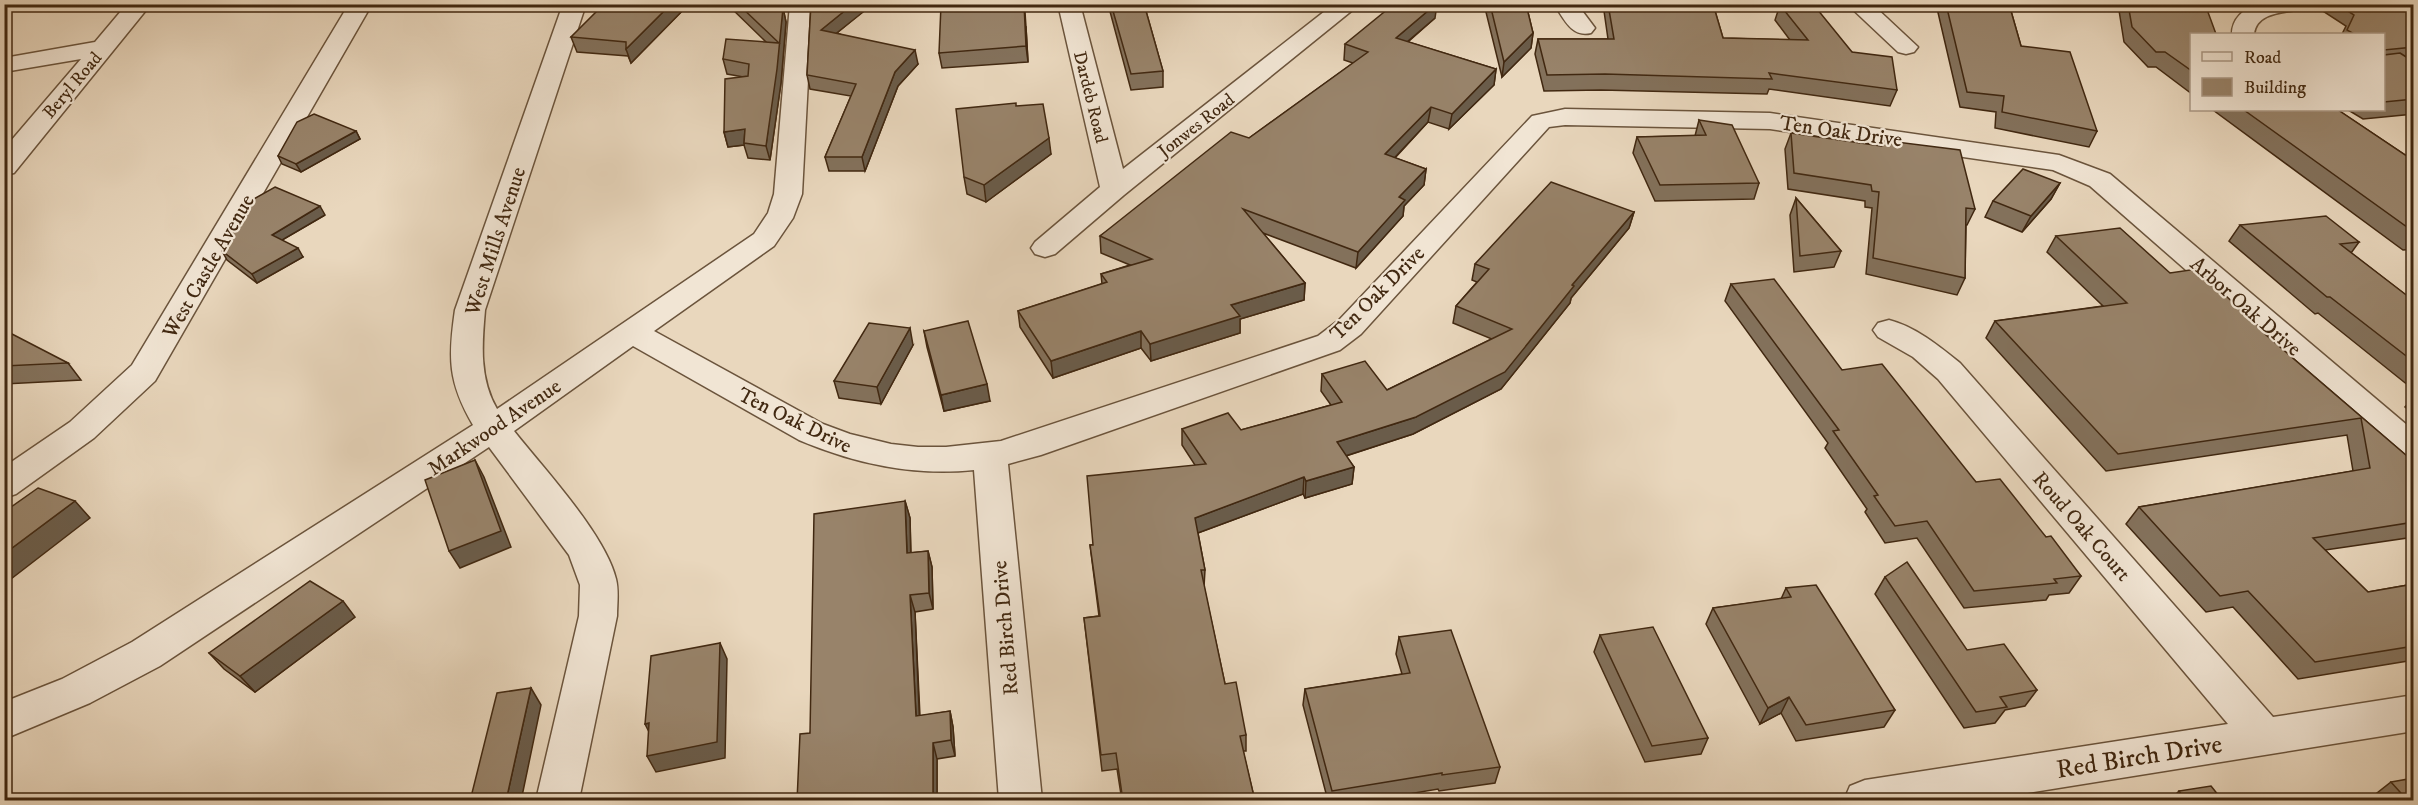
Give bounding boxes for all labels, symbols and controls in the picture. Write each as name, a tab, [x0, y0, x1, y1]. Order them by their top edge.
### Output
legend	[2190, 33, 2385, 111]
text: Road	[2244, 47, 2281, 69]
street label: Beryl Road	[39, 48, 107, 123]
street label: Dardeb Road	[1068, 49, 1112, 145]
text: Building	[2244, 77, 2306, 99]
street label: Jonwes Road	[1152, 89, 1239, 164]
street label: Ten Oak Drive	[1778, 111, 1904, 153]
street label: West Mills Avenue	[459, 164, 532, 320]
street label: West Castle Avenue	[157, 190, 261, 344]
street label: Ten Oak Drive	[1325, 241, 1431, 347]
street label: Arbor Oak Drive	[2184, 251, 2307, 362]
street label: Markwood Avenue	[423, 373, 567, 482]
street label: Ten Oak Drive	[733, 382, 856, 460]
street label: Roud Oak Court	[2027, 467, 2136, 587]
street label: Red Birch Drive	[987, 559, 1025, 696]
street label: Red Birch Drive	[2054, 728, 2224, 787]

